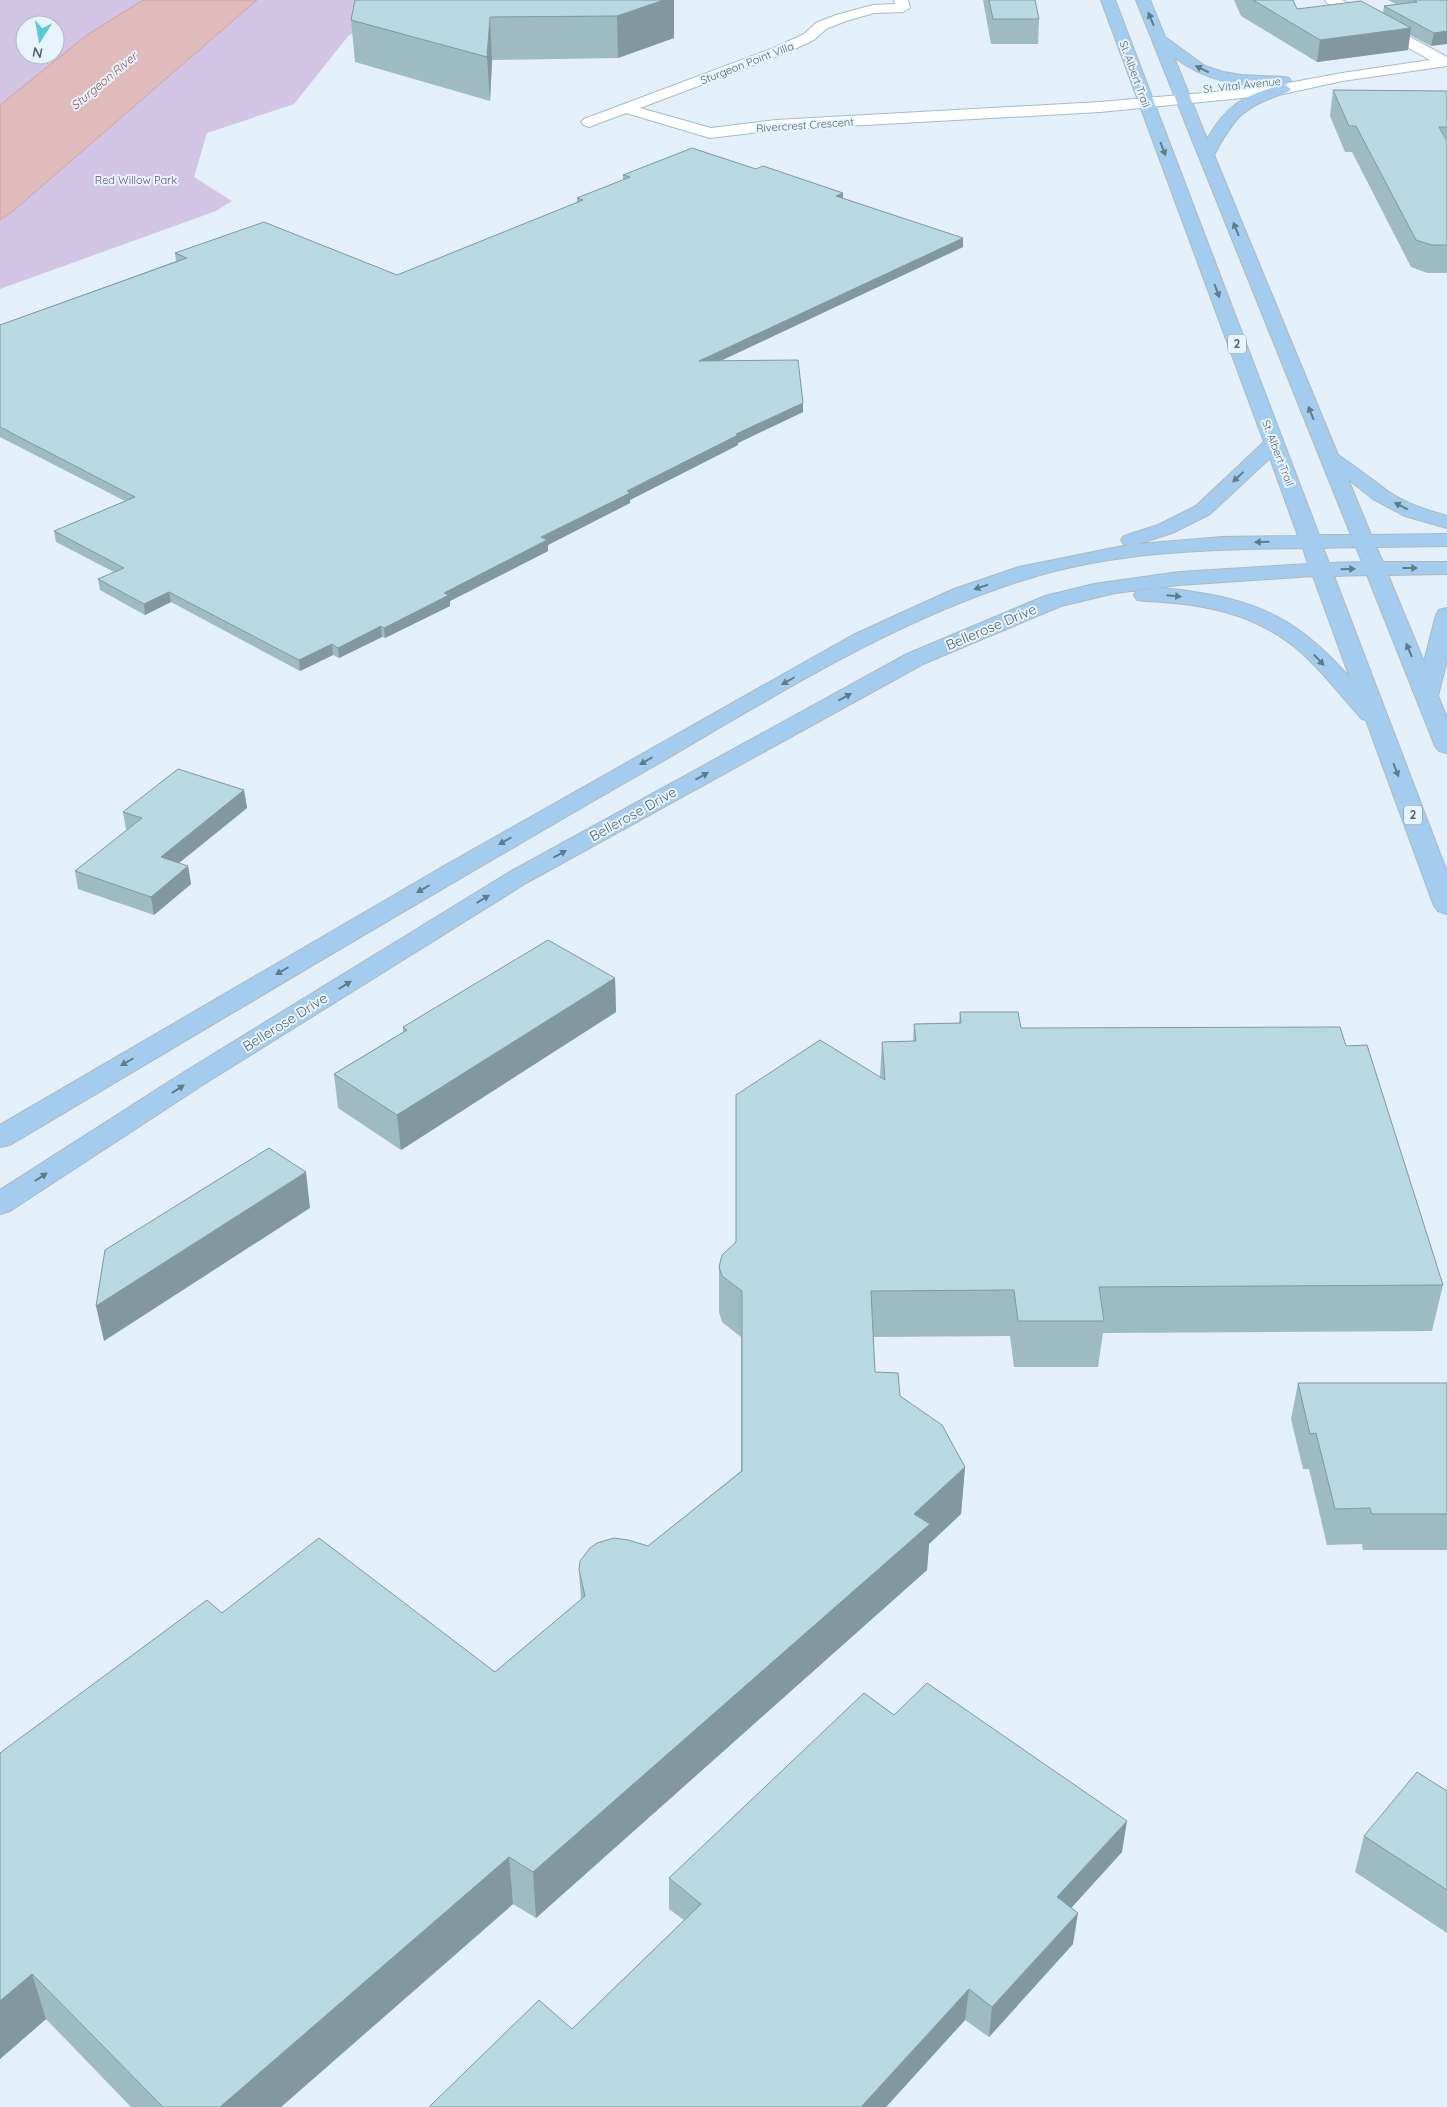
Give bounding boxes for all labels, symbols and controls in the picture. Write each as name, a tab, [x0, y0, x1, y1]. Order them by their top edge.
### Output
one-way arrow	[1146, 12, 1154, 26]
north arrow	[15, 15, 65, 65]
street label: Sturgeon Point Villa	[698, 39, 796, 87]
street label: St. Albert Trail	[1116, 39, 1154, 109]
text: N	[31, 43, 44, 63]
water label: Sturgeon River	[67, 48, 141, 113]
one-way arrow	[1195, 65, 1209, 73]
street label: St. Vital Avenue	[1202, 74, 1282, 96]
street label: Rivercrest Crescent	[756, 115, 855, 135]
one-way arrow	[1159, 142, 1167, 157]
park label: Red Willow Park	[95, 173, 177, 187]
one-way arrow	[1231, 222, 1239, 236]
one-way arrow	[1214, 284, 1221, 299]
road number: 2	[1228, 334, 1246, 354]
one-way arrow	[1306, 406, 1314, 420]
street label: St. Albert Trail	[1259, 418, 1297, 488]
one-way arrow	[1233, 471, 1245, 483]
one-way arrow	[1394, 502, 1408, 510]
one-way arrow	[1254, 538, 1270, 546]
one-way arrow	[1403, 564, 1419, 572]
one-way arrow	[1340, 565, 1356, 573]
one-way arrow	[973, 584, 988, 592]
one-way arrow	[1167, 592, 1183, 600]
street label: Bellerose Drive	[943, 600, 1039, 654]
one-way arrow	[1404, 643, 1412, 657]
one-way arrow	[1313, 653, 1325, 665]
one-way arrow	[781, 676, 794, 685]
one-way arrow	[838, 693, 851, 702]
one-way arrow	[639, 757, 654, 765]
one-way arrow	[1392, 763, 1400, 778]
one-way arrow	[696, 771, 709, 780]
street label: Bellerose Drive	[586, 783, 680, 845]
road number: 2	[1404, 806, 1422, 824]
one-way arrow	[498, 837, 511, 846]
one-way arrow	[553, 850, 568, 858]
one-way arrow	[416, 884, 429, 893]
one-way arrow	[477, 894, 490, 903]
one-way arrow	[276, 967, 289, 976]
one-way arrow	[339, 980, 352, 989]
street label: Bellerose Drive	[239, 989, 331, 1055]
one-way arrow	[121, 1058, 134, 1067]
one-way arrow	[171, 1084, 184, 1094]
one-way arrow	[34, 1172, 48, 1182]

